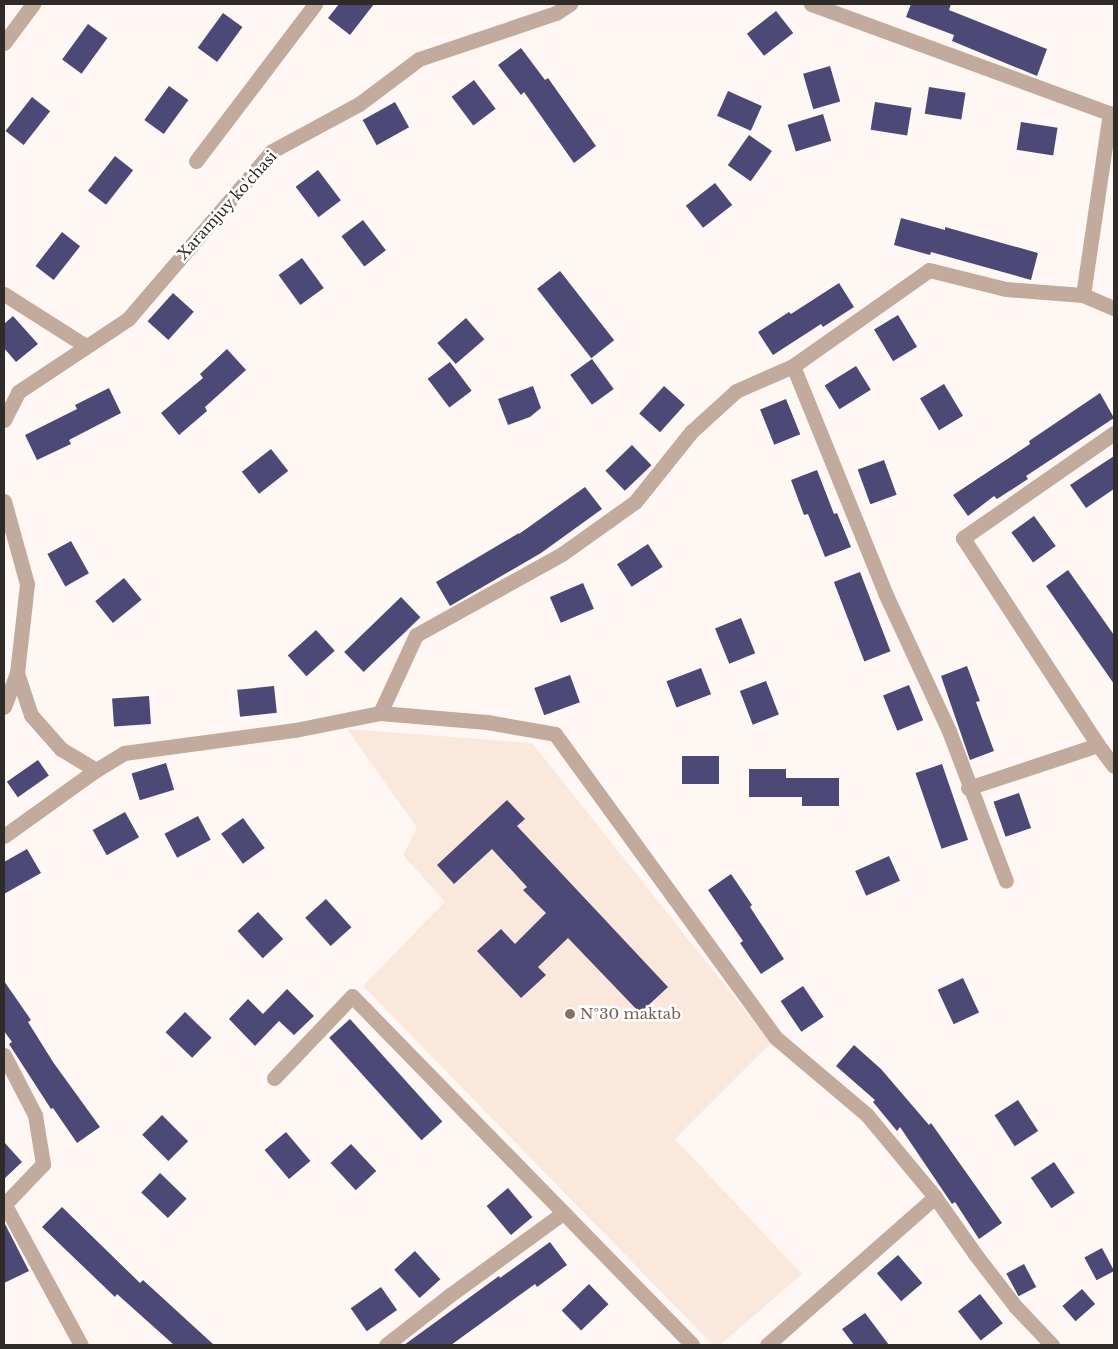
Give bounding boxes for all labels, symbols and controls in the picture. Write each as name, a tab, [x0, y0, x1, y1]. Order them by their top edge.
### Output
street label: Xaramjuy ko'chasi	[173, 147, 281, 263]
place label: №30 maktab	[580, 1005, 681, 1023]
marker: №30 maktab	[564, 1008, 576, 1020]

